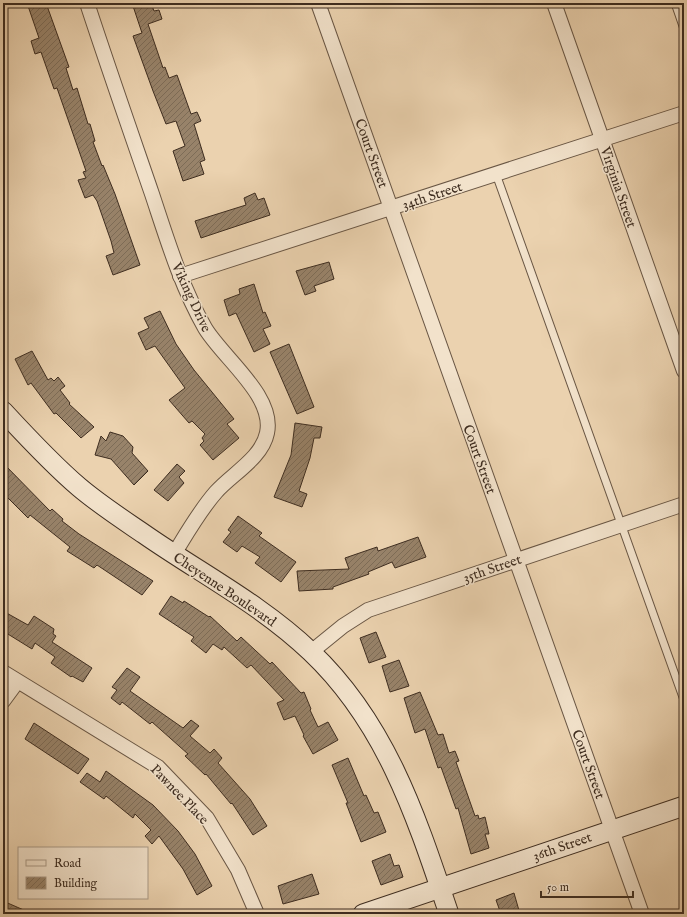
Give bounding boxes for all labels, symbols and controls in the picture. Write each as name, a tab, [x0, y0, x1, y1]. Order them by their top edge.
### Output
street label: Court Street	[350, 116, 392, 191]
street label: Virginia Street	[595, 144, 640, 230]
street label: 34th Street	[400, 178, 465, 214]
street label: Viking Drive	[167, 259, 215, 336]
street label: Court Street	[458, 422, 500, 497]
street label: Cheyenne Boulevard	[169, 549, 280, 631]
street label: 35th Street	[461, 551, 524, 587]
street label: Court Street	[567, 727, 609, 802]
street label: Pawnee Place	[146, 761, 213, 829]
street label: 36th Street	[530, 828, 594, 865]
legend	[18, 847, 148, 899]
text: Road	[54, 856, 82, 871]
scale bar	[541, 873, 633, 899]
text: Building	[54, 876, 98, 891]
text: 50 m	[547, 880, 569, 895]

